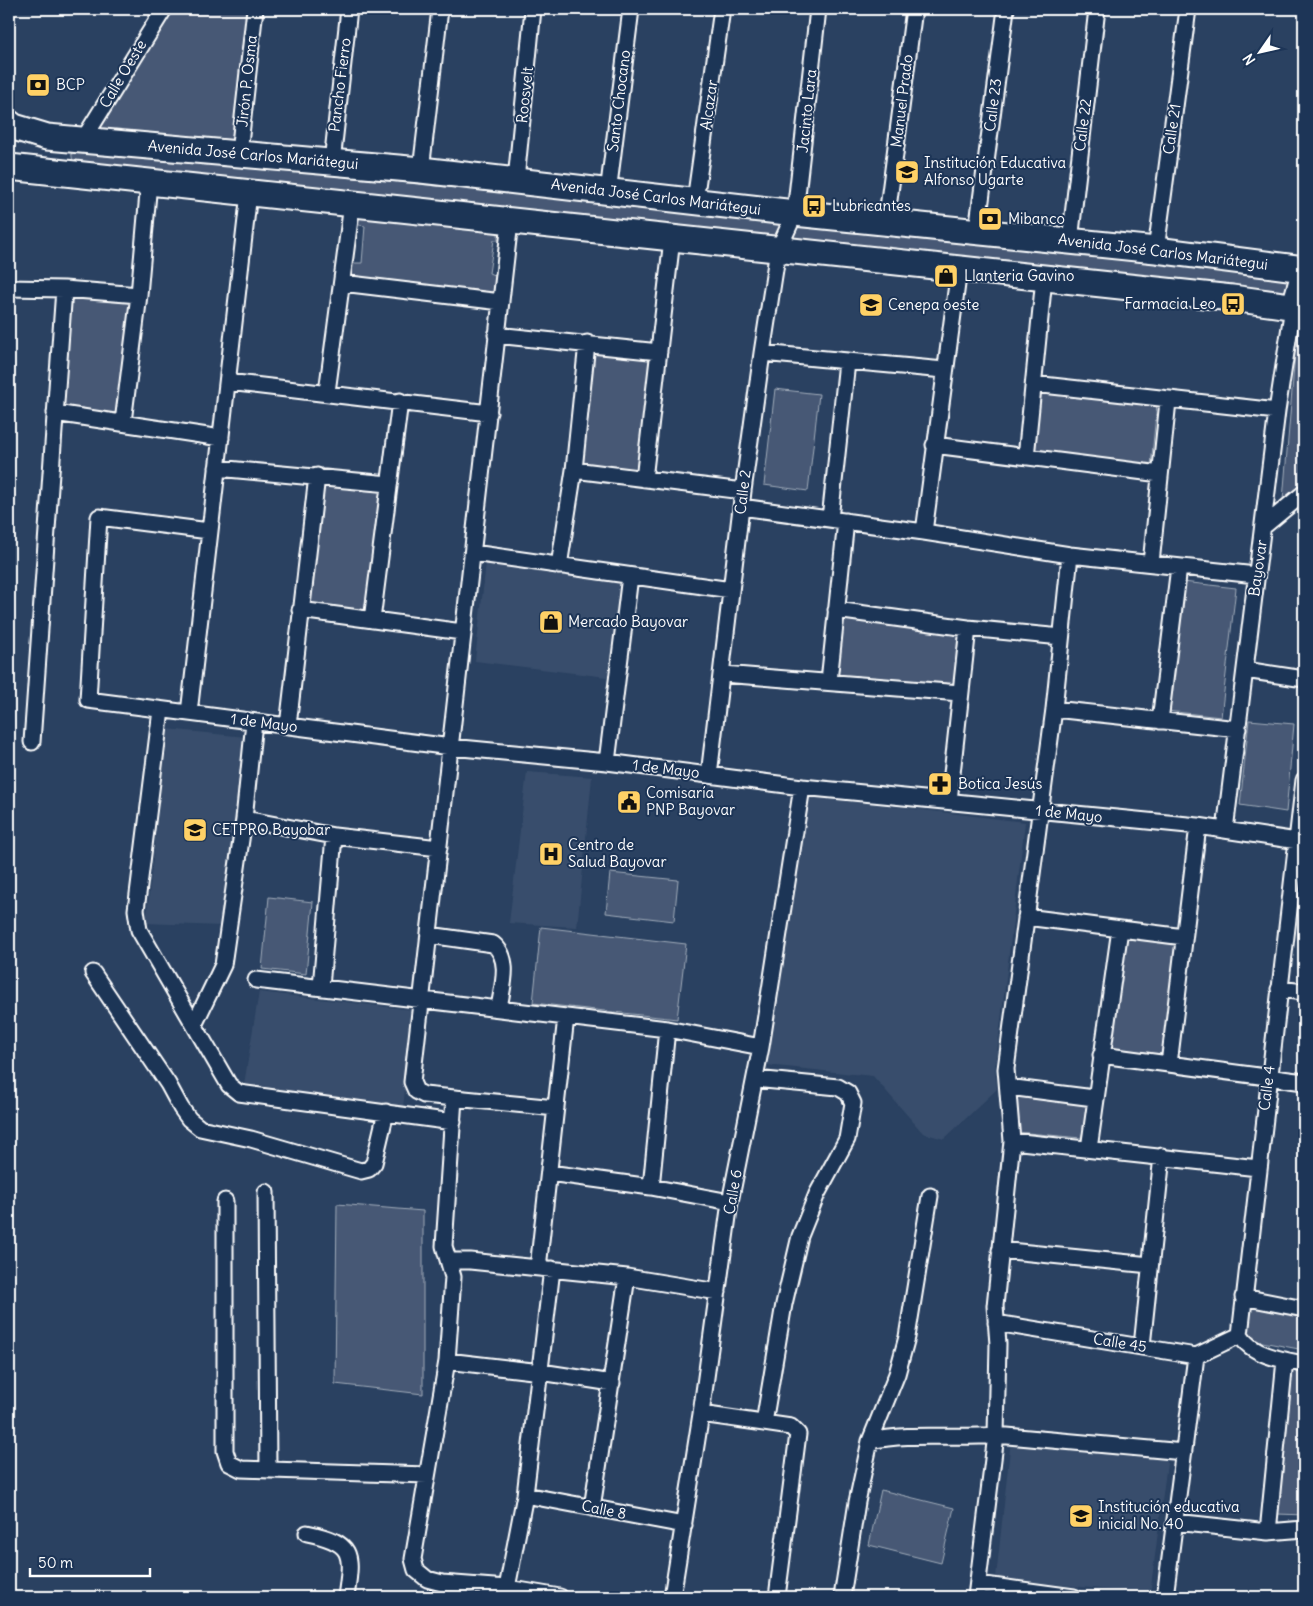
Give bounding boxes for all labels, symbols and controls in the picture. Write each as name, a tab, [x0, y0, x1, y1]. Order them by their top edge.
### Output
north arrow	[1236, 28, 1286, 78]
street label: Jirón P. Osma	[232, 34, 261, 128]
street label: Calle Oeste	[95, 36, 150, 111]
street label: Pancho Fierro	[324, 37, 355, 133]
street label: Santo Chocano	[603, 49, 634, 153]
text: N	[1239, 50, 1259, 68]
street label: Manuel Prado	[886, 53, 917, 149]
street label: Roosvelt	[512, 66, 537, 124]
street label: Jacinto Lara	[793, 68, 820, 154]
bank icon: BCP	[25, 72, 51, 98]
place label: BCP	[56, 75, 85, 94]
street label: Calle 23	[980, 77, 1005, 133]
street label: Alcazar	[696, 78, 721, 131]
street label: Calle 22	[1070, 97, 1095, 152]
street label: Calle 21	[1159, 102, 1184, 155]
street label: Avenida José Carlos Mariátegui	[147, 136, 359, 173]
place label: Institución Educativa Alfonso Ugarte	[924, 153, 1067, 189]
school or university icon: Institución Educativa Alfonso Ugarte	[894, 159, 920, 185]
street label: Avenida José Carlos Mariátegui	[550, 174, 762, 219]
bus stop icon: Lubricantes	[801, 193, 827, 219]
place label: Lubricantes	[832, 196, 911, 215]
bank icon: Mibanco	[977, 206, 1003, 232]
place label: Mibanco	[1008, 209, 1065, 228]
street label: Avenida José Carlos Mariátegui	[1057, 229, 1269, 274]
shop icon: Llanteria Gavino	[933, 263, 959, 289]
place label: Llanteria Gavino	[964, 266, 1074, 285]
bus stop icon: Farmacia Leo	[1220, 291, 1246, 317]
school or university icon: Cenepa oeste	[858, 292, 884, 318]
place label: Farmacia Leo	[1125, 294, 1216, 313]
place label: Cenepa oeste	[888, 295, 979, 314]
street label: Calle 2	[730, 468, 755, 515]
street label: Bayovar	[1244, 538, 1271, 598]
shop icon: Mercado Bayovar	[538, 609, 564, 635]
place label: Mercado Bayovar	[568, 612, 688, 631]
street label: 1 de Mayo	[229, 709, 299, 736]
street label: 1 de Mayo	[631, 755, 701, 782]
pharmacy icon: Botica Jesús	[927, 771, 953, 797]
place label: Botica Jesús	[958, 774, 1043, 793]
place label: Comisaría PNP Bayovar	[646, 783, 735, 819]
public building icon: Comisaría PNP Bayovar	[616, 789, 642, 815]
street label: 1 de Mayo	[1035, 801, 1104, 826]
school or university icon: CETPRO Bayobar	[182, 817, 208, 843]
place label: CETPRO Bayobar	[212, 820, 330, 839]
place label: Centro de Salud Bayovar	[568, 835, 667, 871]
hospital icon: Centro de Salud Bayovar	[538, 841, 564, 867]
street label: Calle 4	[1254, 1064, 1279, 1112]
street label: Calle 6	[719, 1168, 746, 1216]
street label: Calle 45	[1092, 1329, 1148, 1356]
street label: Calle 8	[580, 1496, 628, 1523]
place label: Institución educativa inicial No. 40	[1098, 1497, 1240, 1533]
school or university icon: Institución educativa inicial No. 40	[1068, 1503, 1094, 1529]
scale bar	[30, 1546, 150, 1578]
text: 50 m	[38, 1553, 73, 1572]

